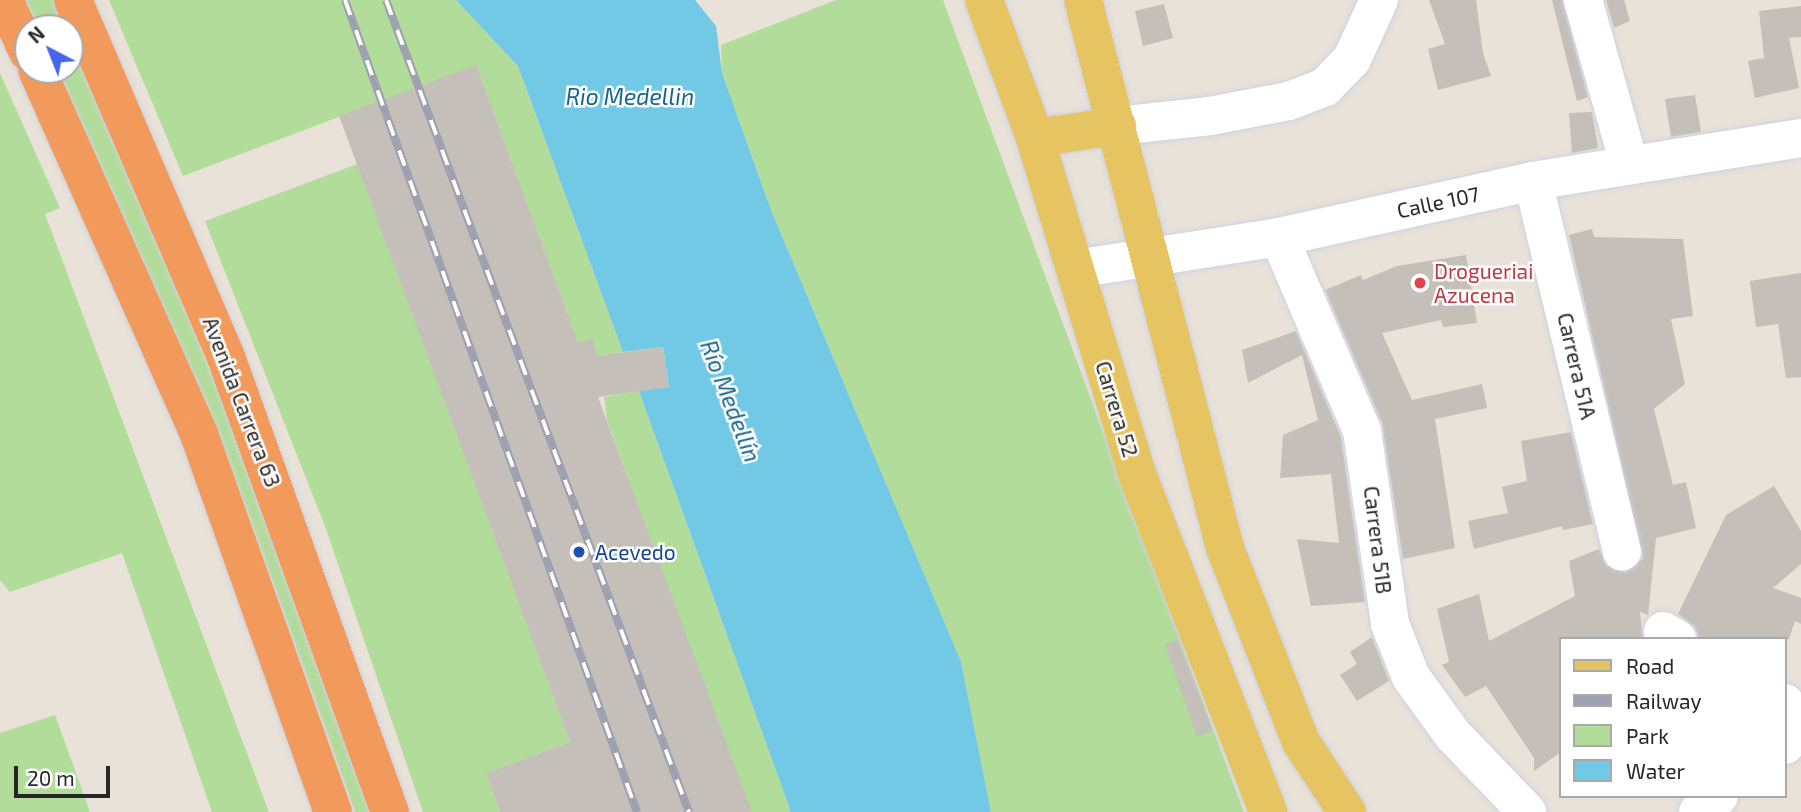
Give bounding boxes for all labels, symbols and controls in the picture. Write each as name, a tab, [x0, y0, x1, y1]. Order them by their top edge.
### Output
north arrow	[14, 14, 84, 84]
text: N	[23, 21, 49, 48]
water label: Rio Medellin	[566, 82, 694, 110]
street label: Calle 107	[1394, 181, 1482, 223]
place label: Drogueriai Azucena	[1434, 258, 1533, 308]
marker: Drogueriai Azucena	[1412, 275, 1428, 291]
street label: Carrera 51A	[1553, 310, 1601, 422]
street label: Avenida Carrera 63	[198, 313, 286, 491]
water label: Río Medellín	[695, 336, 767, 466]
street label: Carrera 52	[1090, 358, 1144, 460]
street label: Carrera 51B	[1359, 485, 1397, 595]
place label: Acevedo	[595, 539, 676, 565]
marker: Acevedo	[569, 542, 589, 562]
legend	[1560, 637, 1787, 798]
text: Road	[1626, 653, 1674, 678]
text: Railway	[1626, 688, 1702, 713]
text: Park	[1626, 723, 1669, 748]
scale bar	[18, 752, 114, 796]
text: Water	[1626, 758, 1685, 783]
text: 20 m	[27, 765, 75, 790]

